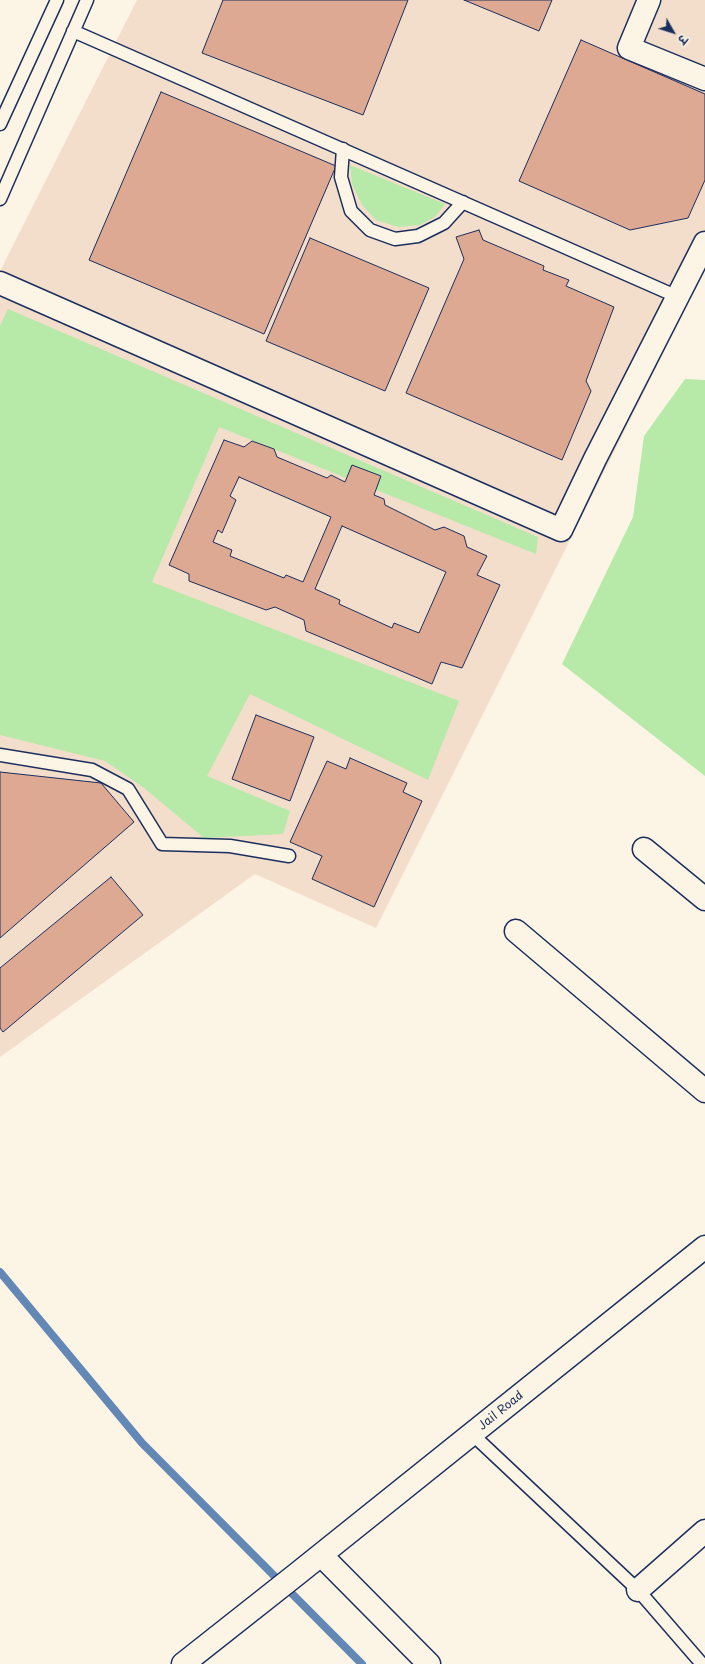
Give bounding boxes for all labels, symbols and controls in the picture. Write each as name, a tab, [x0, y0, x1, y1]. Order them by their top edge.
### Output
north arrow	[653, 12, 693, 52]
text: उ	[674, 32, 692, 48]
street label: Jail Road	[476, 1389, 526, 1433]

